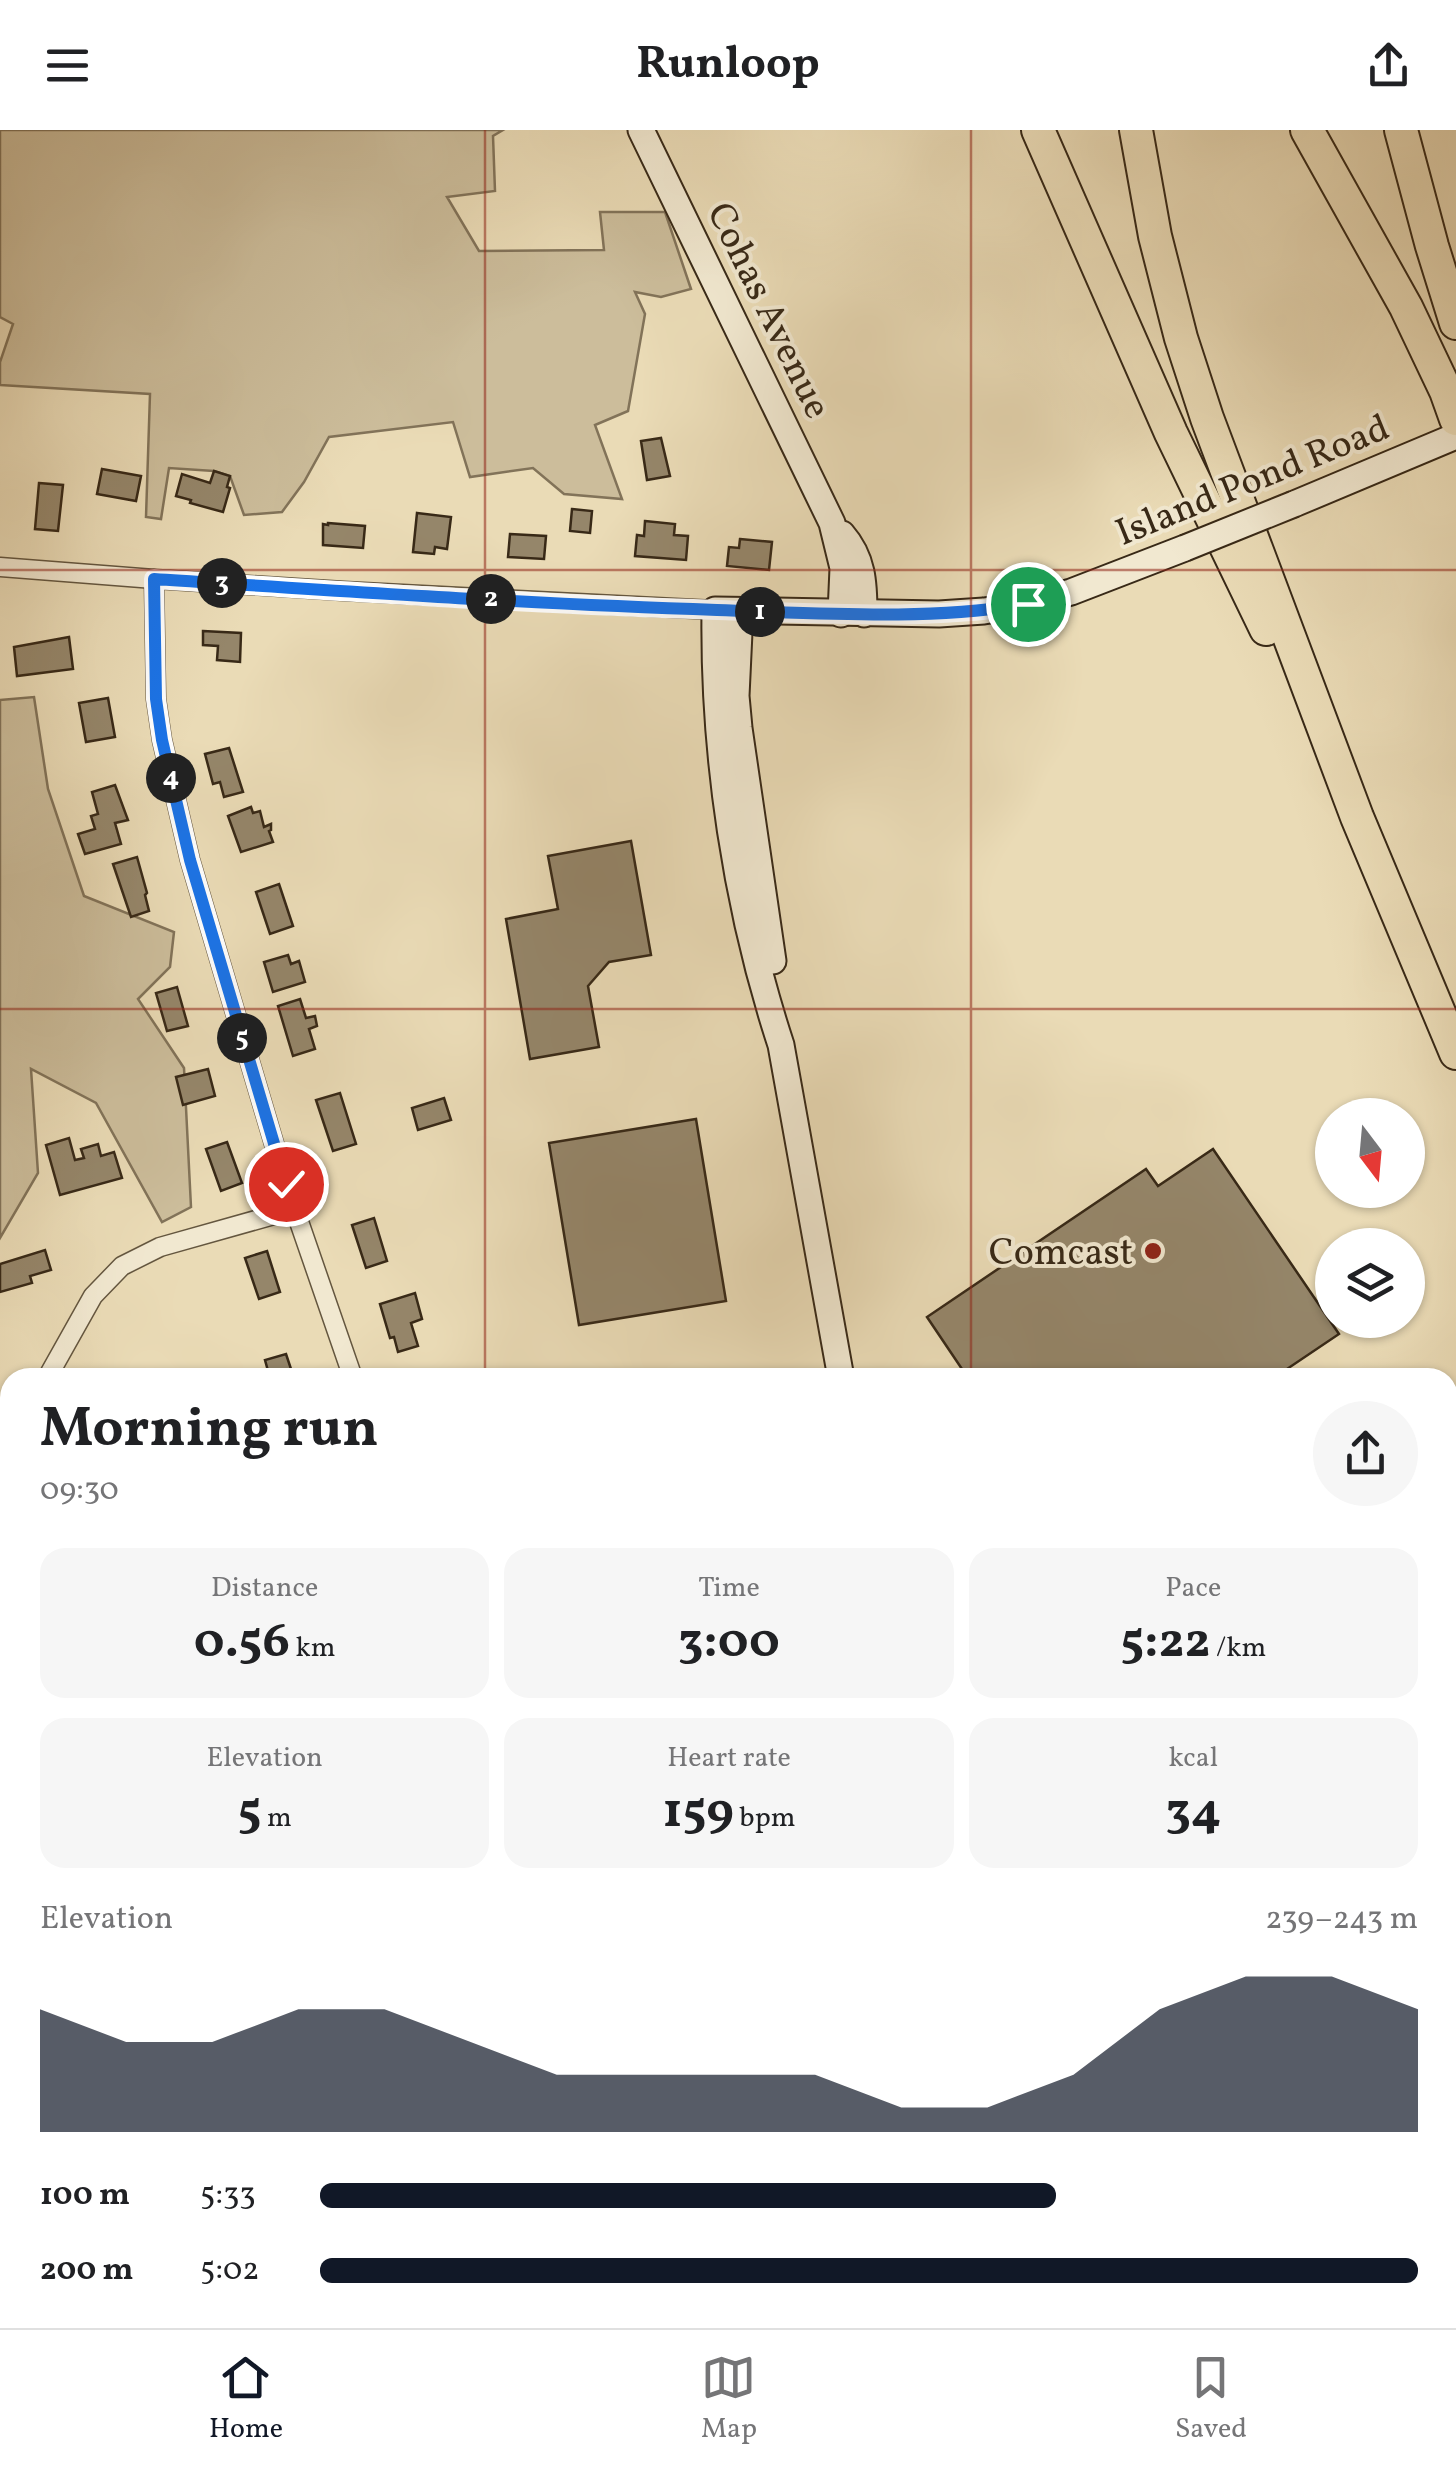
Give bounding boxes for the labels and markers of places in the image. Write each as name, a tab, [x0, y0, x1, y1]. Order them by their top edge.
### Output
pin: 3	[197, 558, 247, 608]
pin	[986, 562, 1071, 647]
pin: 2	[466, 574, 516, 624]
pin: 1	[735, 587, 785, 637]
pin: 4	[146, 753, 196, 803]
pin: 5	[217, 1013, 267, 1063]
pin	[244, 1142, 329, 1227]
place label: Comcast	[989, 1228, 1133, 1281]
marker: Comcast	[1142, 1240, 1164, 1262]

